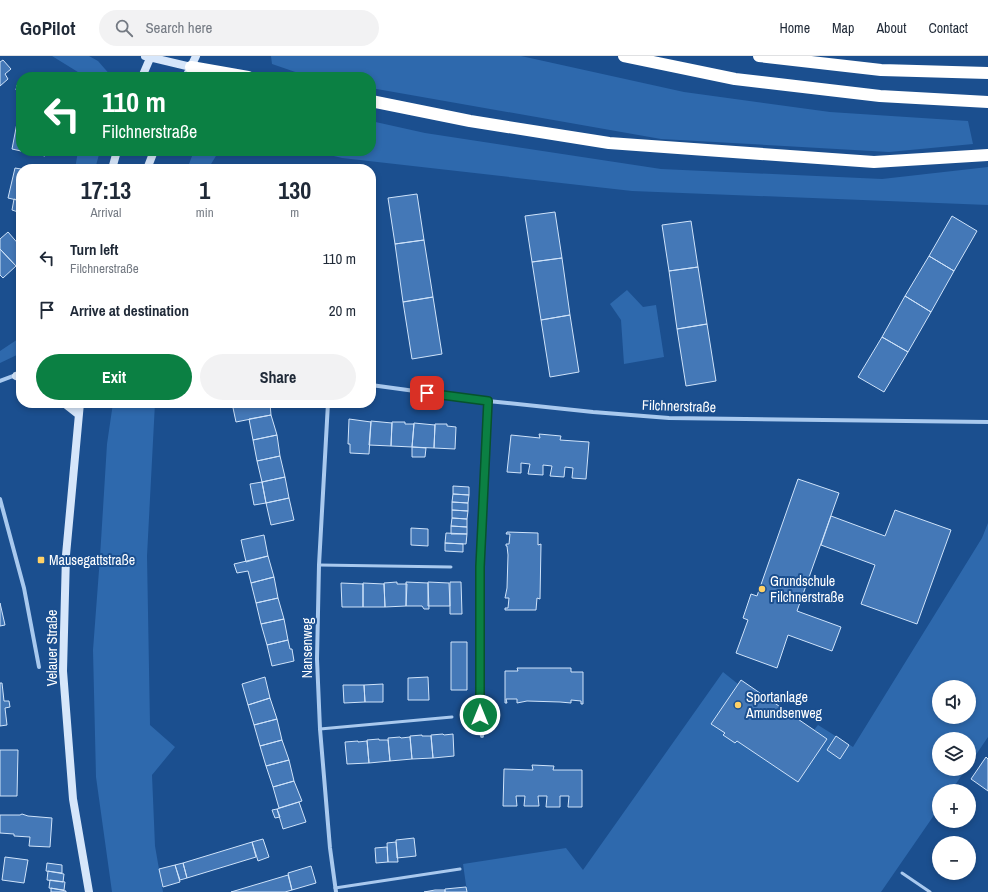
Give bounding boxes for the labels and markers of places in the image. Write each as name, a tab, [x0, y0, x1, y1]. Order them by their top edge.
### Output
pin	[410, 376, 444, 410]
place label: Mausegattstraße	[49, 551, 135, 569]
marker: Mausegattstraße	[36, 555, 46, 565]
place label: Grundschule Filchnerstraße	[770, 572, 844, 606]
marker: Grundschule Filchnerstraße	[757, 584, 767, 594]
place label: Sportanlage Amundsenweg	[745, 688, 823, 722]
marker: Sportanlage Amundsenweg	[733, 700, 743, 710]

